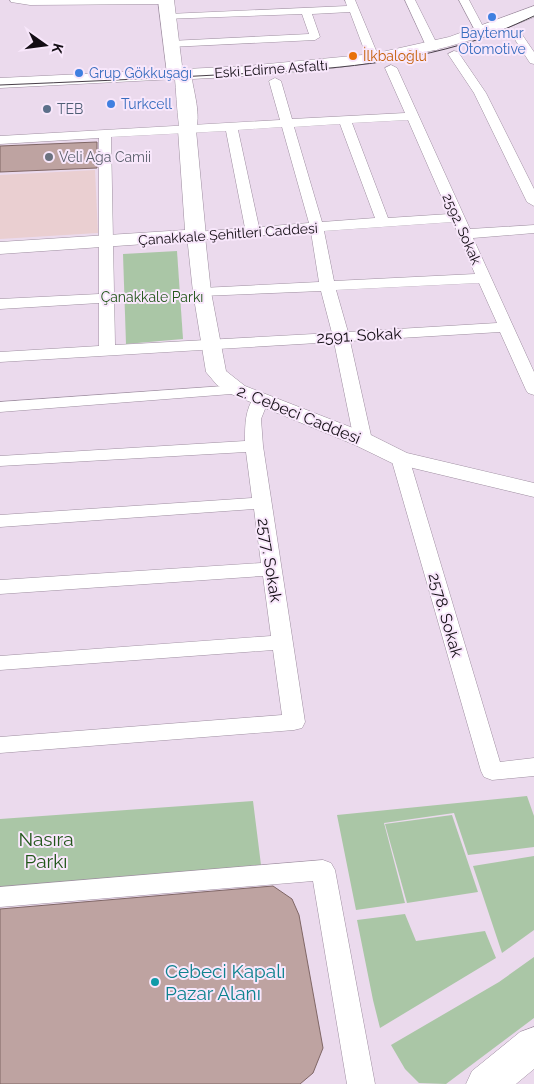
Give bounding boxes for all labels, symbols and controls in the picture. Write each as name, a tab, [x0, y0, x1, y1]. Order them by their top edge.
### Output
marker: Baytemur Otomotive	[486, 11, 498, 23]
north arrow	[20, 20, 70, 70]
place label: Baytemur Otomotive	[458, 25, 526, 57]
text: K	[49, 42, 67, 55]
place label: İlkbaloğlu	[363, 46, 427, 64]
marker: İlkbaloğlu	[347, 50, 359, 62]
street label: Eski Edirne Asfaltı	[214, 57, 328, 81]
place label: Grup Gökkuşağı	[89, 65, 192, 81]
marker: Grup Gökkuşağı	[73, 67, 85, 79]
place label: Turkcell	[121, 96, 172, 112]
marker: Turkcell	[105, 98, 117, 110]
place label: TEB	[57, 101, 83, 117]
marker: TEB	[41, 103, 53, 115]
place label: Veli Ağa Camii	[59, 149, 151, 165]
marker: Veli Ağa Camii	[43, 151, 55, 163]
street label: 2592. Sokak	[439, 191, 485, 267]
street label: Çanakkale Şehitleri Caddesi	[138, 220, 318, 248]
park label: Çanakkale Parkı	[101, 289, 203, 305]
street label: 2591. Sokak	[316, 324, 403, 347]
street label: 2. Cebeci Caddesi	[234, 381, 363, 448]
street label: 2577. Sokak	[253, 517, 286, 604]
street label: 2578. Sokak	[424, 571, 467, 660]
park label: Nasıra Parkı	[18, 828, 74, 872]
place label: Cebeci Kapalı Pazar Alanı	[165, 960, 285, 1004]
marker: Cebeci Kapalı Pazar Alanı	[149, 976, 161, 988]

